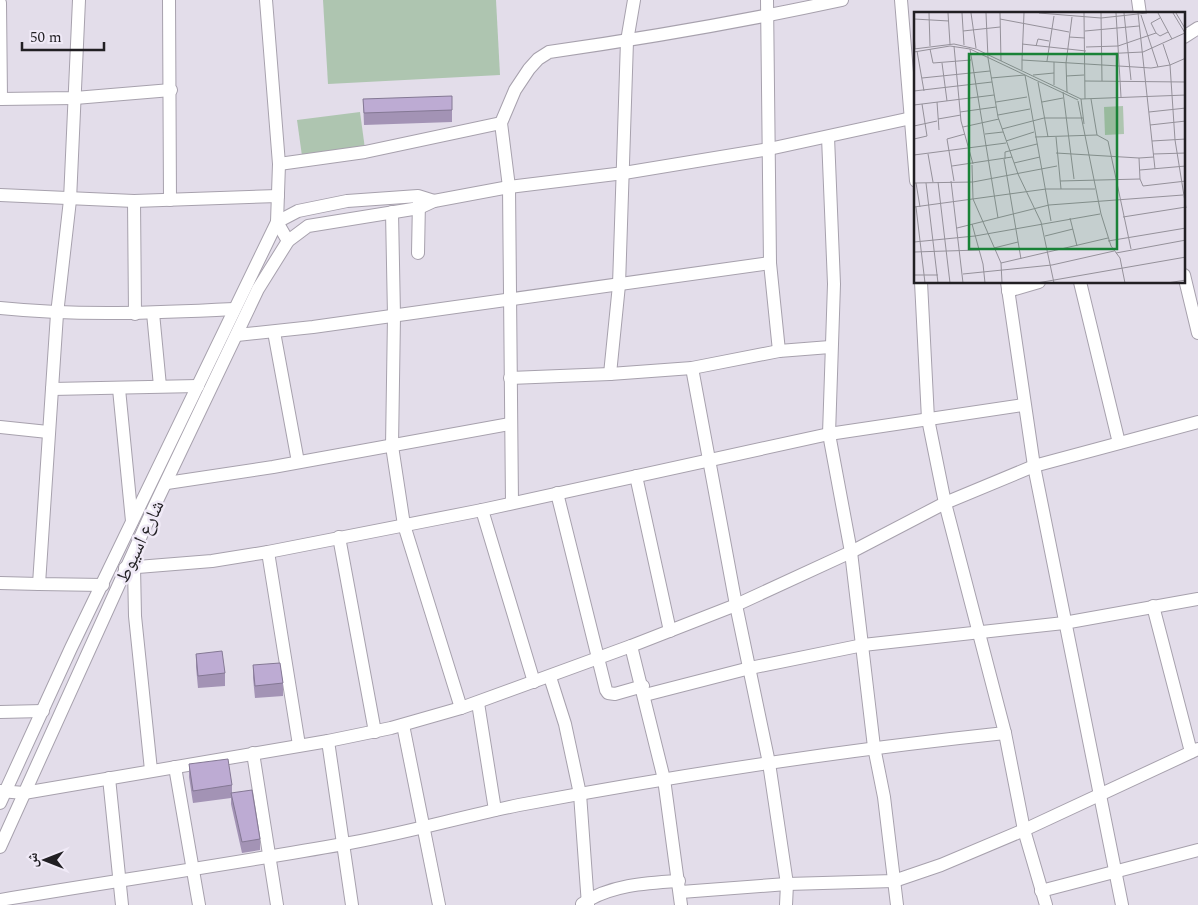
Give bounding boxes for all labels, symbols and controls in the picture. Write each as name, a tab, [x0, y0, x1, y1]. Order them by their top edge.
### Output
inset map	[914, 12, 1186, 284]
scale bar	[22, 20, 105, 52]
text: 50 m	[30, 26, 62, 49]
street label: شارع اسيوط	[109, 496, 172, 588]
north arrow	[20, 835, 70, 885]
text: ش	[22, 852, 43, 867]

